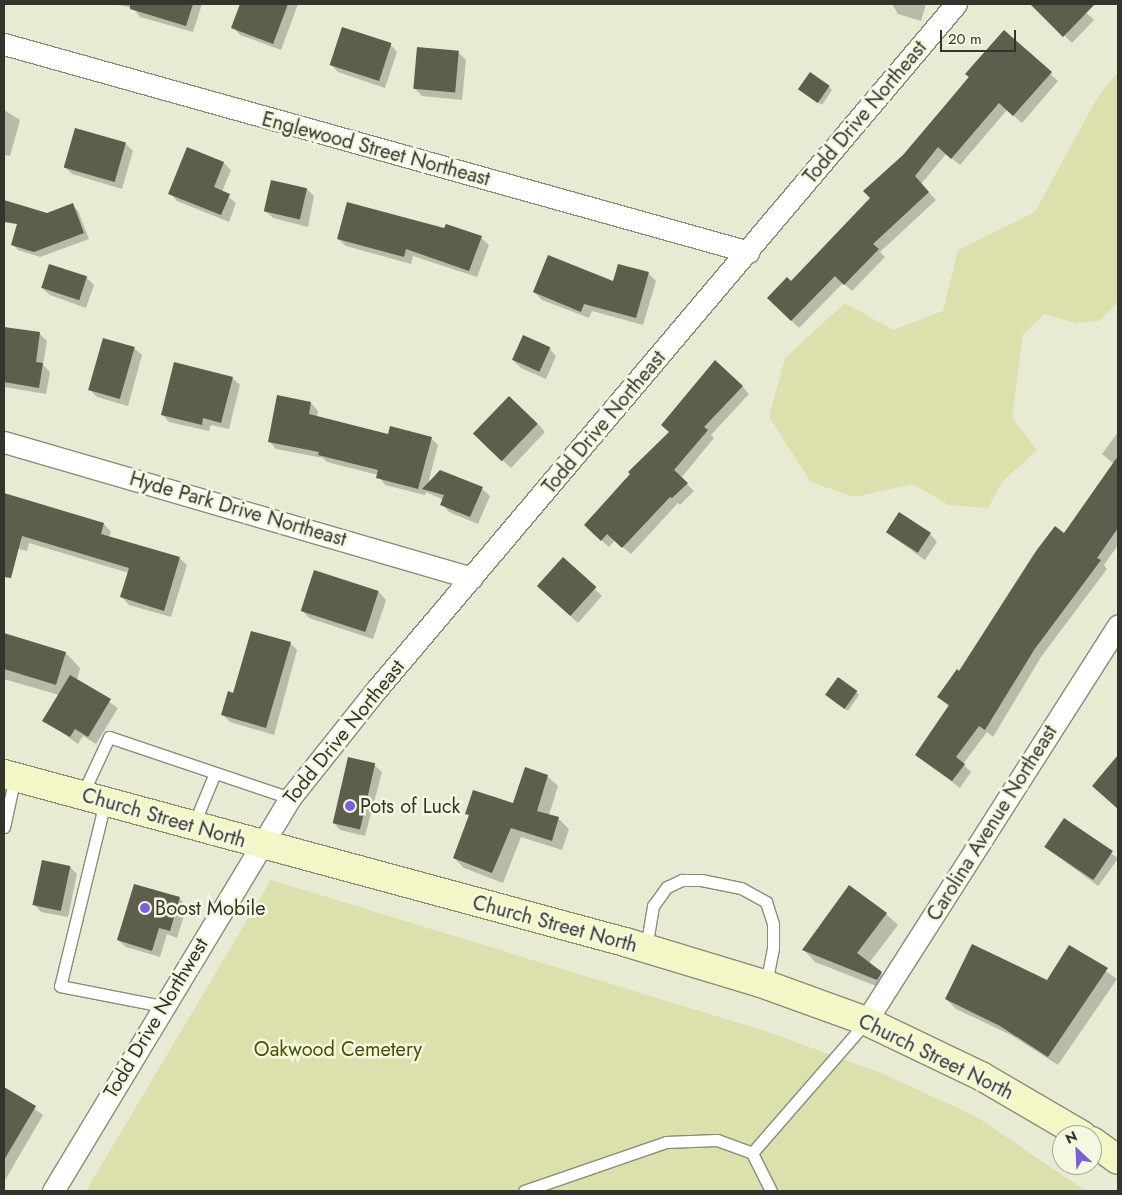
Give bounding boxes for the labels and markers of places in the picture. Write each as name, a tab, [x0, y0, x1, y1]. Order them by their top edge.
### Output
place label: Pots of Luck	[360, 794, 460, 818]
marker: Pots of Luck	[344, 800, 356, 812]
place label: Boost Mobile	[155, 896, 265, 920]
marker: Boost Mobile	[139, 902, 151, 914]

